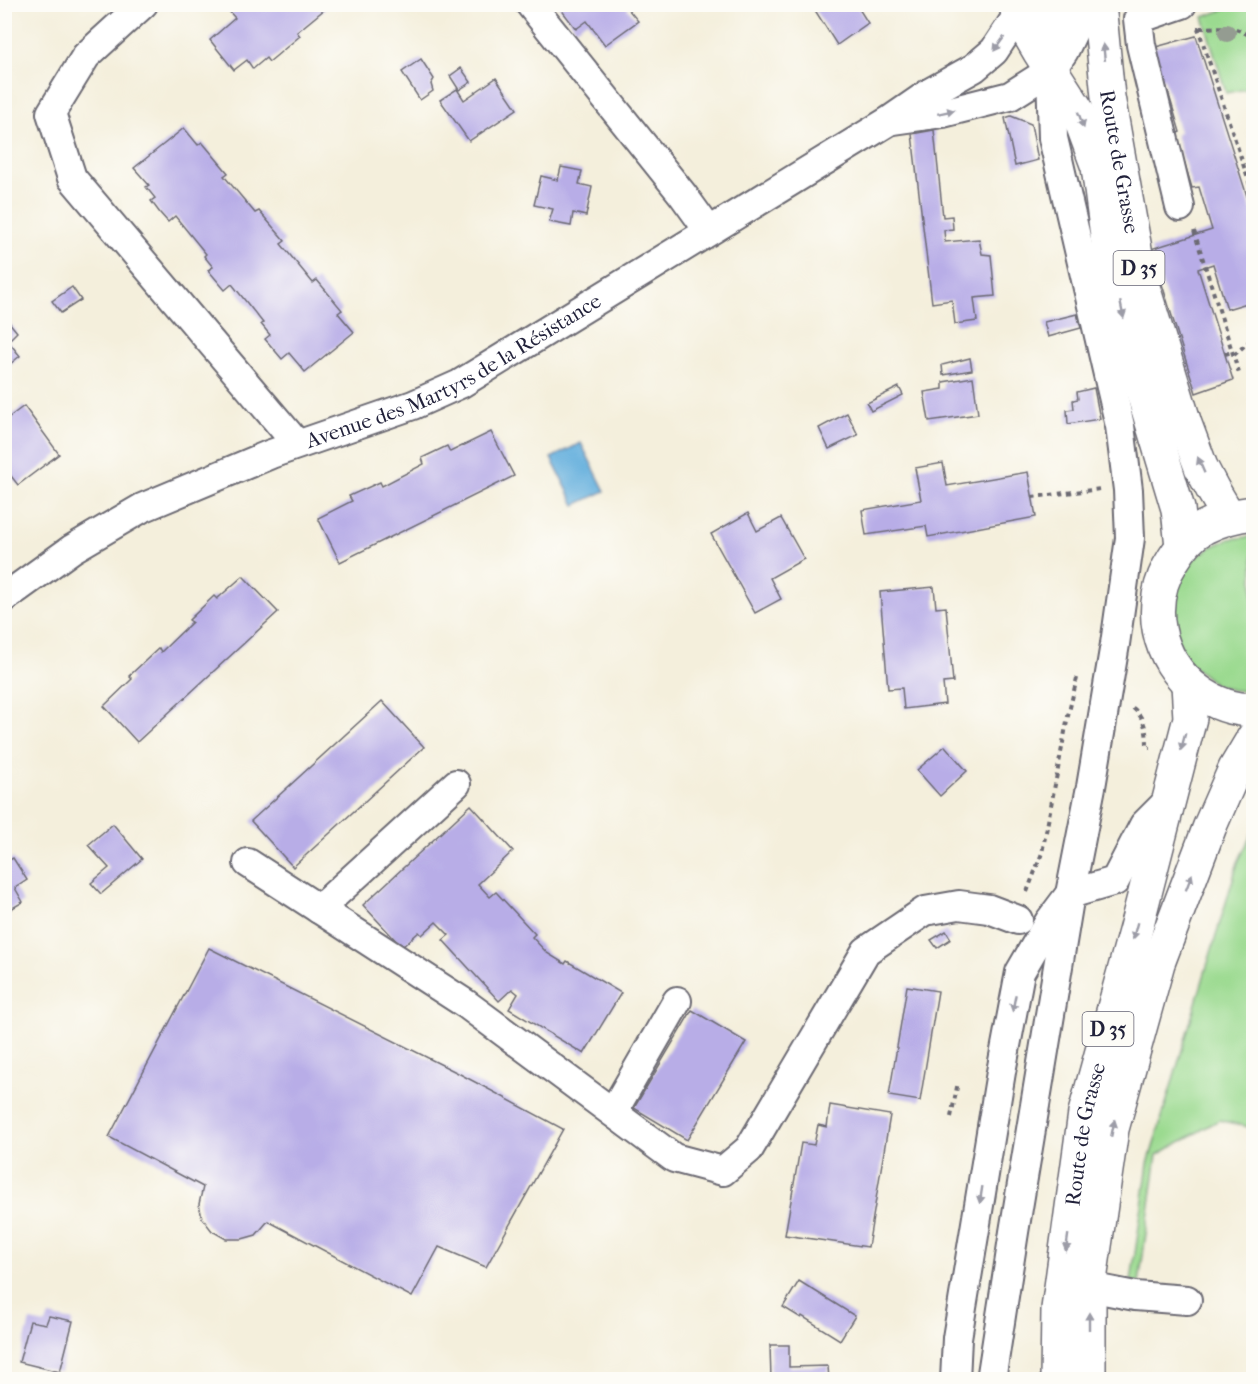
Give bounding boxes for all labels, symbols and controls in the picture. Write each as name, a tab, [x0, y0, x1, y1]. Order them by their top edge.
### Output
one-way arrow	[993, 36, 1005, 52]
one-way arrow	[1099, 43, 1109, 62]
street label: Route de Grasse	[1095, 88, 1144, 235]
one-way arrow	[937, 106, 956, 116]
one-way arrow	[1077, 111, 1086, 129]
road number: D 35	[1114, 251, 1164, 285]
street label: Avenue des Martyrs de la Résistance	[302, 289, 605, 453]
one-way arrow	[1118, 301, 1127, 320]
one-way arrow	[1196, 456, 1206, 474]
one-way arrow	[1178, 732, 1188, 751]
one-way arrow	[1184, 872, 1194, 890]
one-way arrow	[1130, 921, 1140, 940]
one-way arrow	[1009, 994, 1018, 1013]
road number: D 35	[1082, 1012, 1134, 1046]
street label: Route de Grasse	[1060, 1060, 1110, 1207]
one-way arrow	[1109, 1118, 1118, 1137]
one-way arrow	[976, 1186, 985, 1205]
one-way arrow	[1062, 1234, 1072, 1253]
one-way arrow	[1084, 1312, 1094, 1331]

